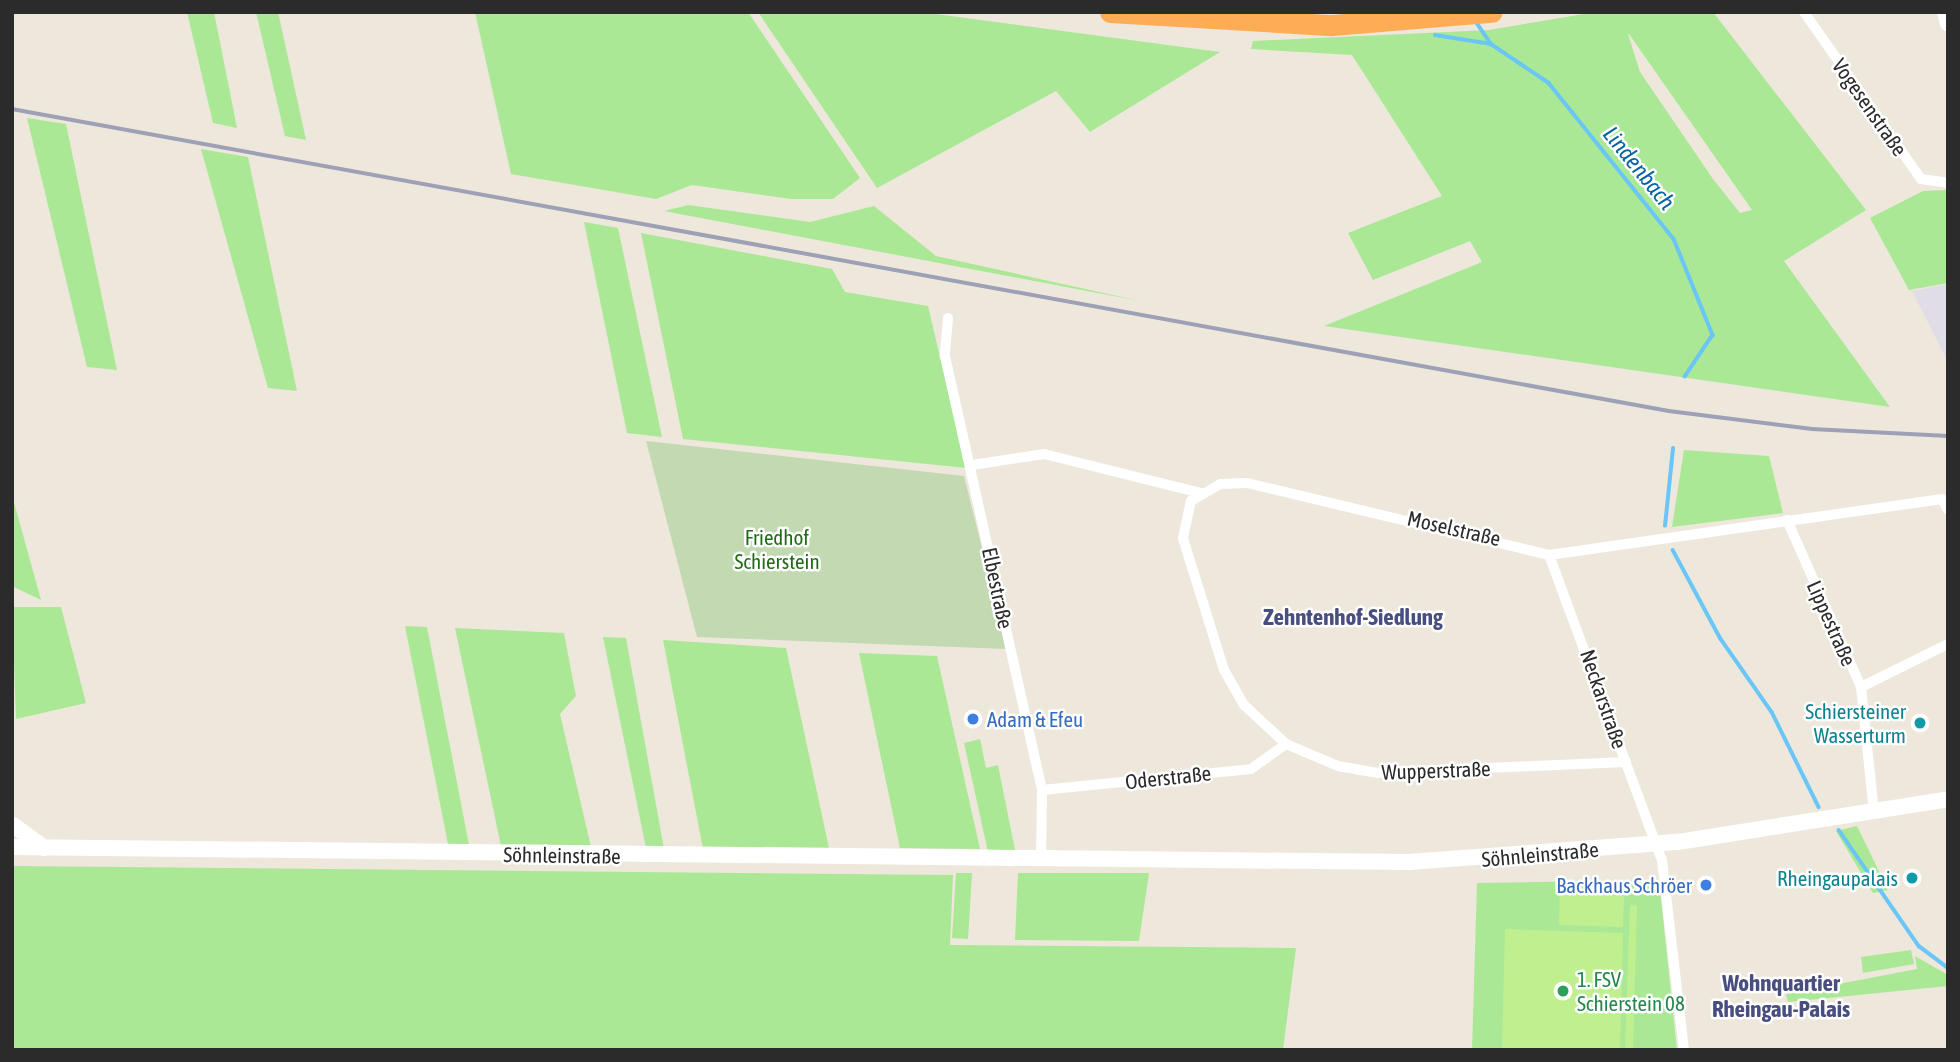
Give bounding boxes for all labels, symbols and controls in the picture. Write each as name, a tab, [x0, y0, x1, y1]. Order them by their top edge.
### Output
street label: Vogesenstraße	[1827, 53, 1913, 161]
water label: Lindenbach	[1597, 121, 1681, 215]
street label: Moselstraße	[1405, 505, 1503, 551]
park label: Friedhof Schierstein	[734, 524, 820, 574]
street label: Elbestraße	[977, 545, 1019, 631]
street label: Lippestraße	[1802, 576, 1862, 670]
district label: Zehntenhof-Siedlung	[1263, 603, 1443, 631]
street label: Neckarstraße	[1575, 646, 1633, 752]
place label: Schiersteiner Wasserturm	[1805, 698, 1906, 748]
place label: Adam & Efeu	[987, 706, 1083, 732]
marker: Adam & Efeu	[965, 711, 981, 727]
marker: Schiersteiner Wasserturm	[1912, 715, 1928, 731]
street label: Wupperstraße	[1381, 756, 1491, 784]
street label: Oderstraße	[1124, 760, 1212, 794]
street label: Söhnleinstraße	[1480, 836, 1600, 872]
street label: Söhnleinstraße	[503, 841, 621, 869]
place label: Rheingaupalais	[1777, 865, 1898, 891]
marker: Rheingaupalais	[1904, 870, 1920, 886]
place label: Backhaus Schröer	[1556, 872, 1692, 898]
marker: Backhaus Schröer	[1698, 877, 1714, 893]
place label: 1. FSV Schierstein 08	[1577, 966, 1685, 1016]
district label: Wohnquartier Rheingau-Palais	[1712, 969, 1850, 1023]
marker: 1. FSV Schierstein 08	[1555, 983, 1571, 999]

